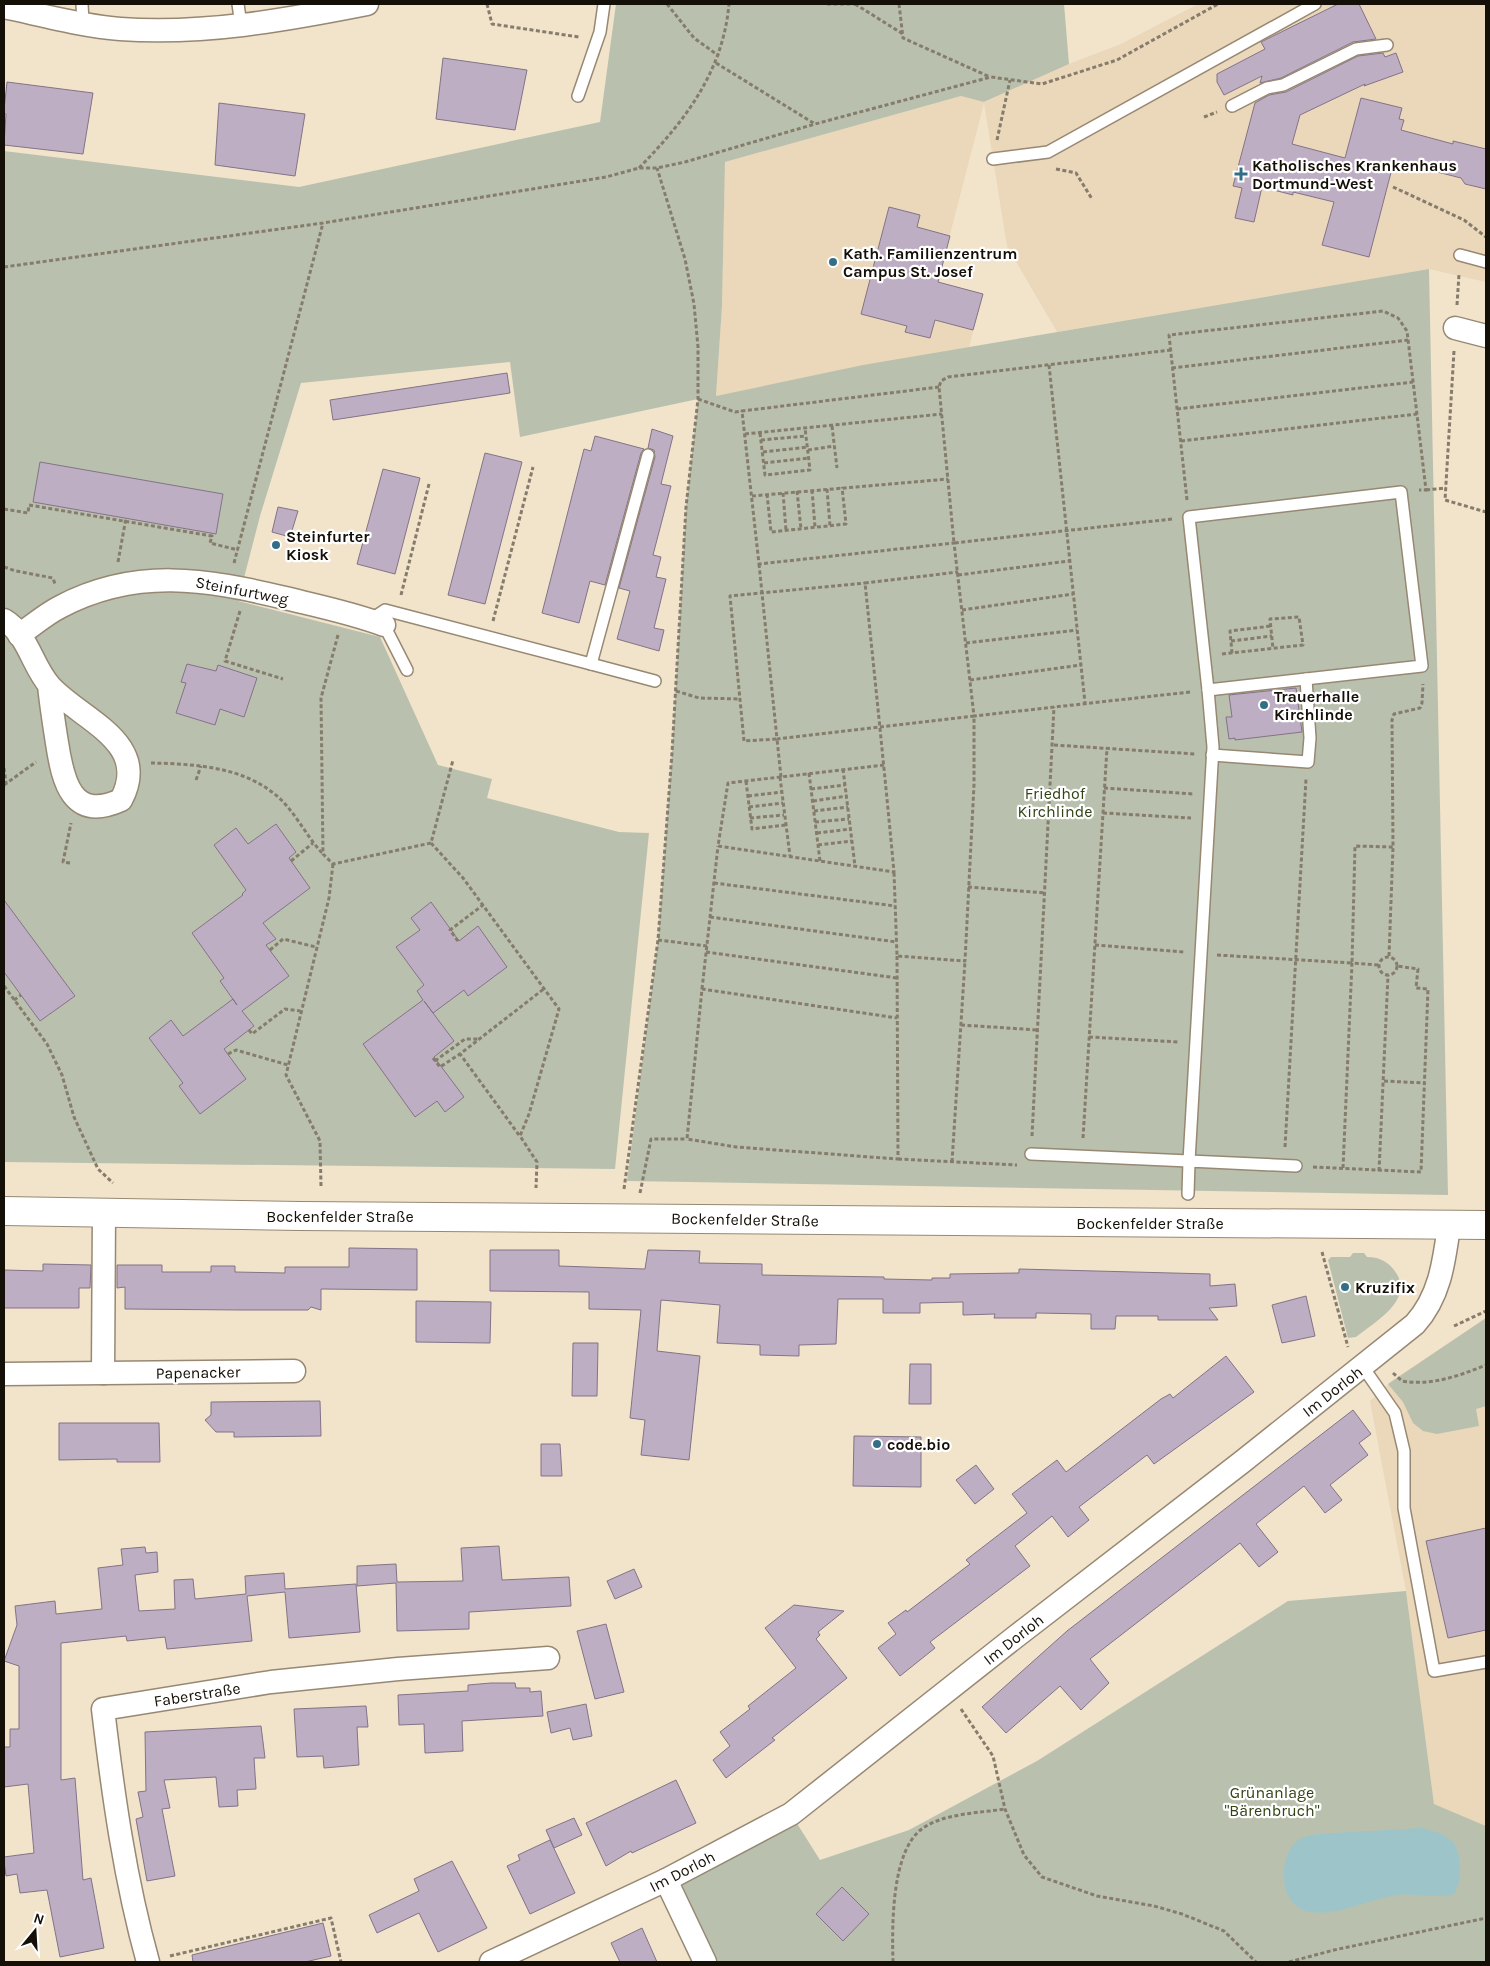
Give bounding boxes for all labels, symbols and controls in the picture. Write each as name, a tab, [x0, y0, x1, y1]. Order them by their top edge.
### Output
place label: Katholisches Krankenhaus Dortmund-West	[1252, 156, 1457, 193]
marker: Katholisches Krankenhaus Dortmund-West	[1234, 167, 1248, 181]
place label: Kath. Familienzentrum Campus St. Josef	[843, 244, 1018, 281]
marker: Kath. Familienzentrum Campus St. Josef	[827, 256, 839, 268]
place label: Steinfurter Kiosk	[286, 527, 370, 564]
marker: Steinfurter Kiosk	[270, 539, 282, 551]
street label: Steinfurtweg	[194, 572, 290, 609]
place label: Trauerhalle Kirchlinde	[1274, 687, 1359, 724]
marker: Trauerhalle Kirchlinde	[1258, 699, 1270, 711]
park label: Friedhof Kirchlinde	[1018, 784, 1092, 821]
street label: Bockenfelder Straße	[266, 1207, 414, 1226]
street label: Bockenfelder Straße	[671, 1209, 819, 1230]
street label: Bockenfelder Straße	[1076, 1214, 1224, 1233]
place label: Kruzifix	[1355, 1278, 1415, 1297]
marker: Kruzifix	[1339, 1281, 1351, 1293]
street label: Papenacker	[155, 1362, 241, 1383]
street label: Im Dorloh	[1298, 1362, 1366, 1421]
place label: code.bio	[887, 1435, 950, 1454]
marker: code.bio	[871, 1438, 883, 1450]
street label: Im Dorloh	[979, 1610, 1047, 1669]
street label: Faberstraße	[152, 1678, 242, 1711]
park label: Grünanlage "Bärenbruch"	[1224, 1783, 1320, 1820]
street label: Im Dorloh	[646, 1847, 718, 1896]
north arrow	[10, 1906, 60, 1956]
text: N	[31, 1909, 46, 1929]

